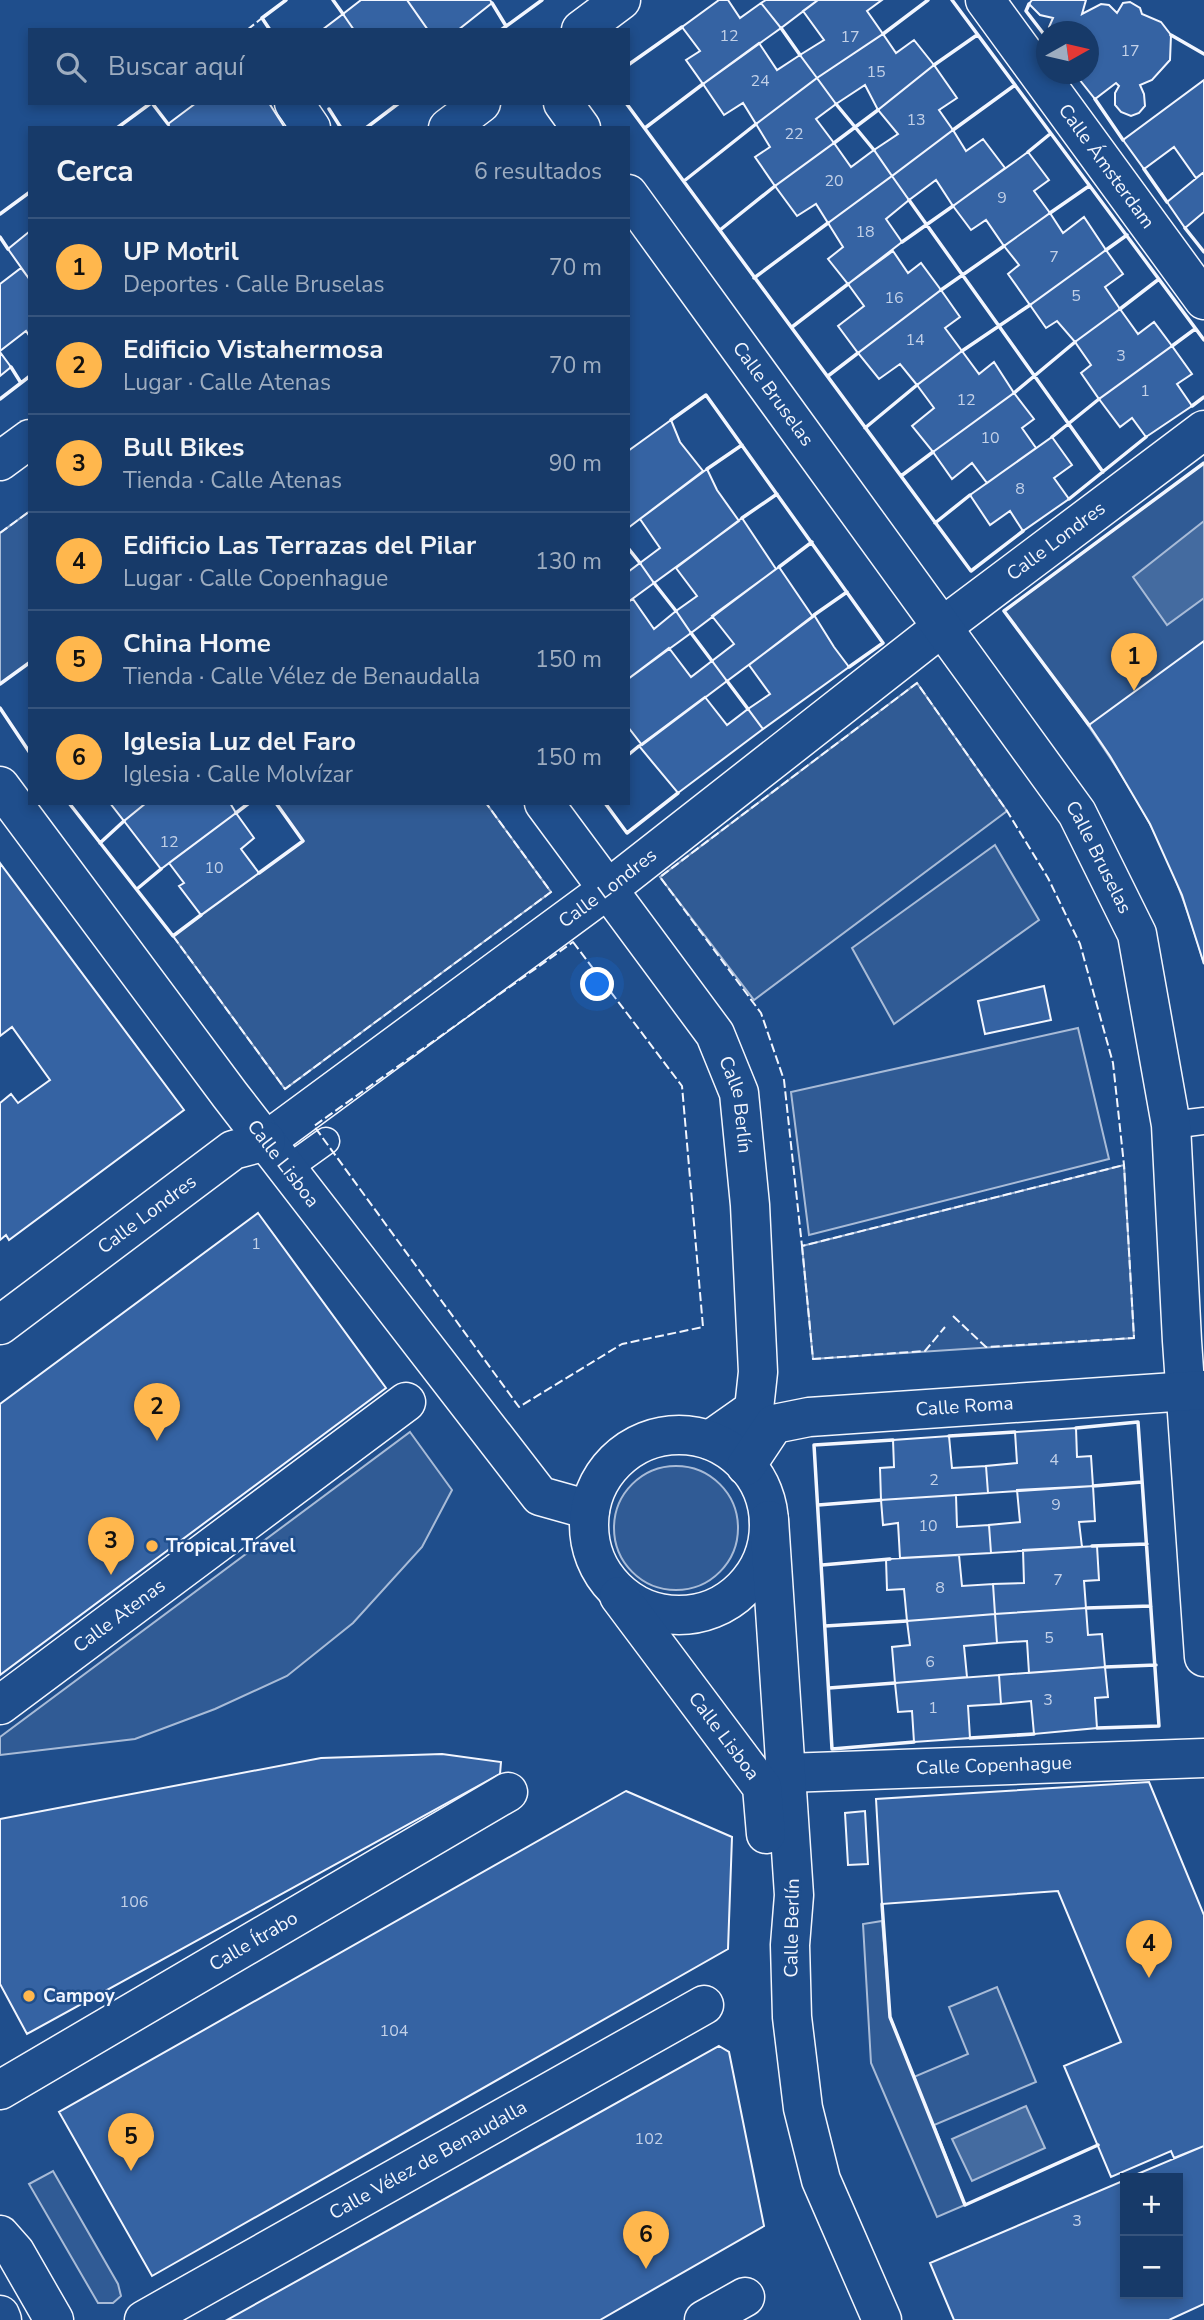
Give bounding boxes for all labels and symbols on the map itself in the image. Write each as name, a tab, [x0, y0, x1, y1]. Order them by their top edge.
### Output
north arrow	[1036, 21, 1099, 84]
house number: 12	[719, 25, 739, 47]
house number: 17	[840, 26, 860, 48]
house number: 17	[1120, 40, 1140, 62]
house number: 15	[866, 61, 886, 83]
house number: 24	[750, 70, 770, 92]
street label: Calle Ámsterdam	[1052, 99, 1161, 234]
house number: 13	[906, 109, 926, 131]
house number: 22	[784, 123, 804, 145]
house number: 20	[824, 170, 844, 192]
house number: 9	[997, 187, 1007, 209]
house number: 18	[855, 221, 875, 243]
house number: 7	[1049, 246, 1059, 268]
house number: 5	[1071, 285, 1081, 307]
house number: 16	[884, 287, 904, 309]
house number: 14	[905, 329, 925, 351]
street label: Calle Bruselas	[726, 336, 820, 451]
house number: 3	[1116, 345, 1126, 367]
house number: 1	[1140, 380, 1150, 402]
house number: 12	[956, 389, 976, 411]
house number: 10	[980, 427, 1000, 449]
house number: 8	[1015, 478, 1025, 500]
street label: Calle Londres	[1001, 496, 1111, 587]
pin: 1	[1111, 633, 1157, 691]
street label: Calle Bruselas	[1059, 795, 1138, 918]
house number: 12	[159, 831, 179, 853]
street label: Calle Londres	[553, 842, 662, 934]
house number: 10	[204, 857, 224, 879]
your location	[580, 967, 614, 1001]
street label: Calle Berlín	[712, 1052, 758, 1155]
street label: Calle Lisboa	[241, 1114, 325, 1213]
street label: Calle Londres	[92, 1169, 202, 1260]
house number: 1	[251, 1233, 261, 1255]
pin: 2	[134, 1383, 180, 1441]
street label: Calle Roma	[915, 1390, 1014, 1423]
house number: 4	[1049, 1449, 1059, 1471]
house number: 2	[929, 1469, 939, 1491]
house number: 9	[1051, 1494, 1061, 1516]
house number: 10	[918, 1515, 938, 1537]
pin: 3	[88, 1517, 134, 1575]
place label: Tropical Travel	[166, 1533, 295, 1559]
marker: Tropical Travel	[144, 1538, 160, 1554]
house number: 7	[1053, 1569, 1063, 1591]
street label: Calle Atenas	[68, 1573, 171, 1659]
house number: 8	[935, 1577, 945, 1599]
house number: 5	[1044, 1627, 1054, 1649]
house number: 6	[925, 1651, 935, 1673]
street label: Calle Lisboa	[682, 1687, 766, 1786]
house number: 3	[1043, 1689, 1053, 1711]
house number: 1	[928, 1697, 938, 1719]
street label: Calle Copenhague	[915, 1750, 1072, 1781]
street label: Calle Berlín	[778, 1878, 806, 1978]
house number: 106	[120, 1891, 148, 1913]
street label: Calle Ítrabo	[204, 1905, 303, 1977]
pin: 4	[1126, 1920, 1172, 1978]
place label: Campoy	[43, 1983, 116, 2009]
marker: Campoy	[21, 1988, 37, 2004]
house number: 104	[380, 2020, 409, 2042]
street label: Calle Vélez de Benaudalla	[324, 2094, 532, 2226]
pin: 5	[108, 2113, 154, 2171]
house number: 102	[635, 2128, 663, 2150]
house number: 3	[1072, 2210, 1082, 2232]
pin: 6	[623, 2211, 669, 2269]

